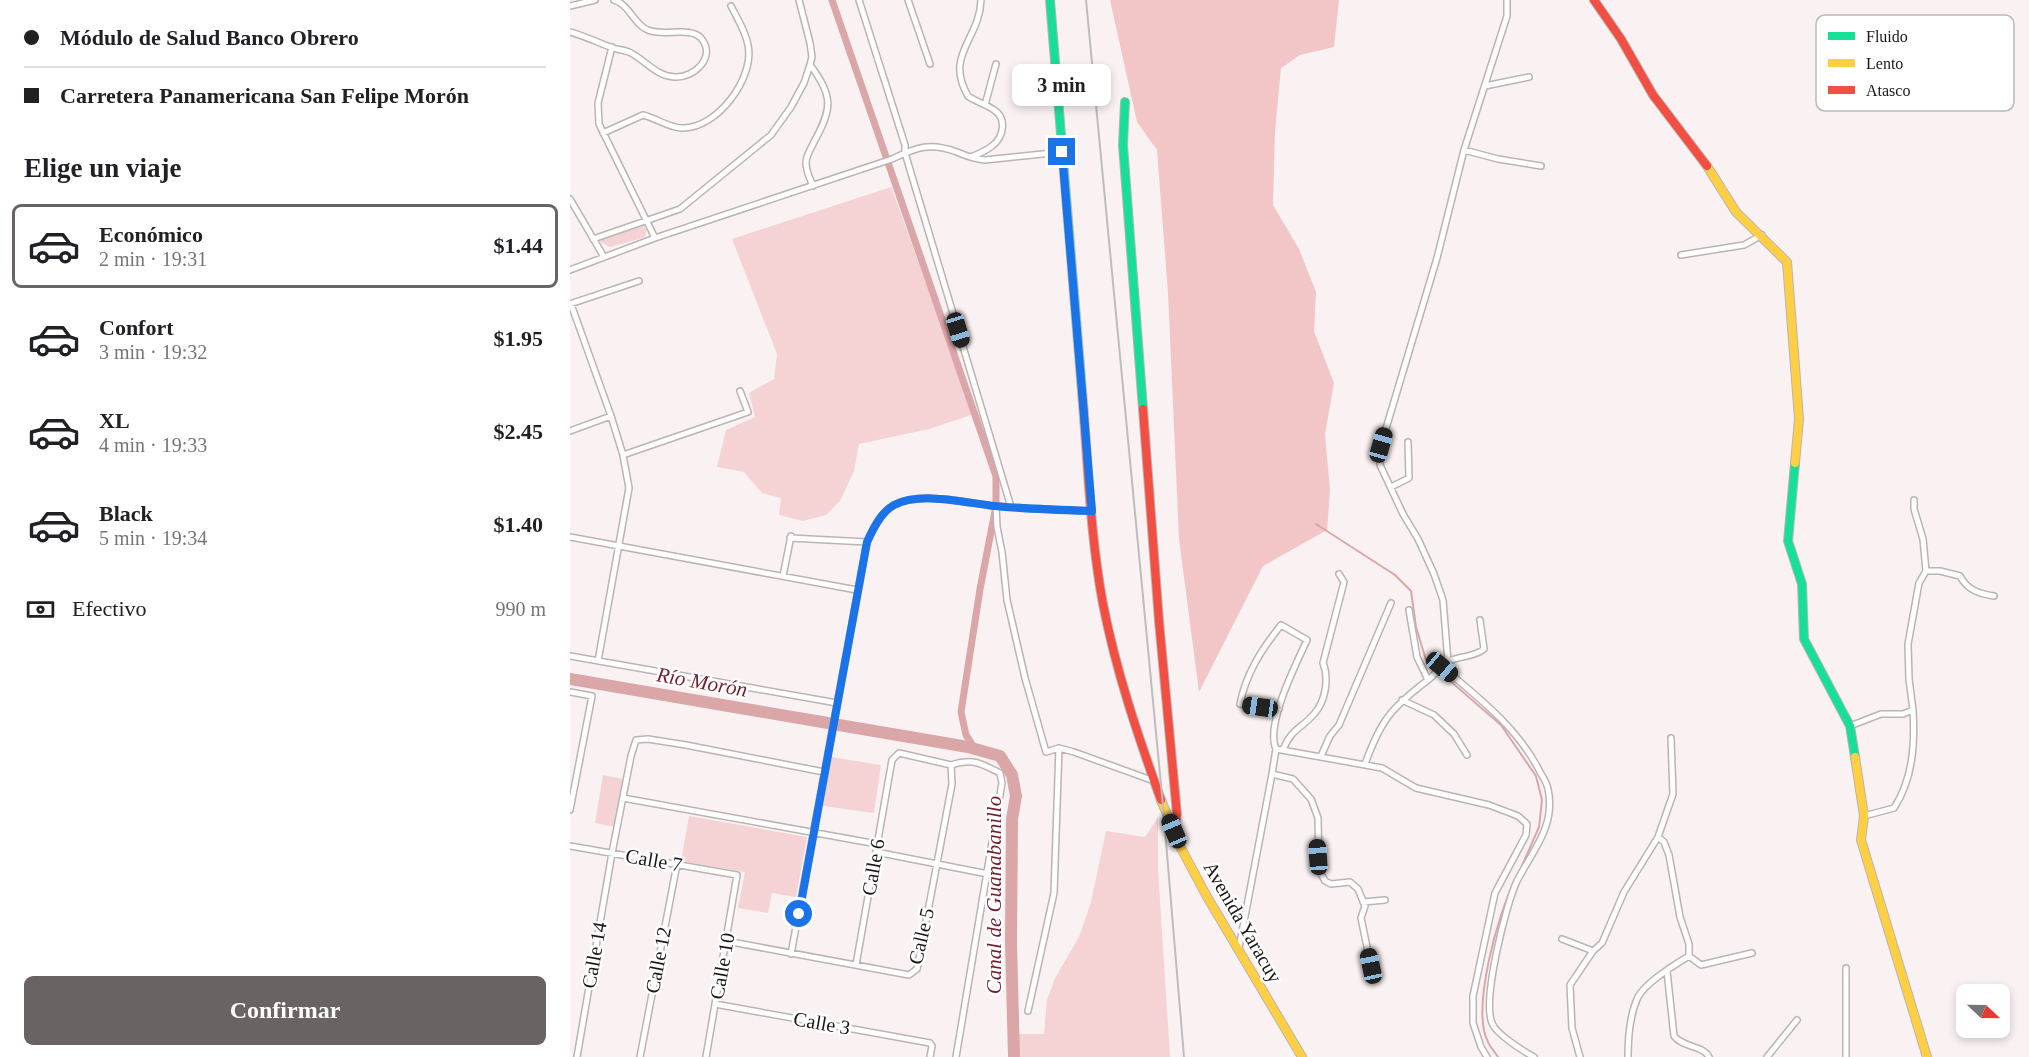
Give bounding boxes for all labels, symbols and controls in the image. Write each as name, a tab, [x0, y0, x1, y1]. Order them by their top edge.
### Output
legend	[1816, 15, 2014, 111]
text: Módulo de Salud Banco Obrero	[60, 25, 359, 50]
text: Fluido	[1866, 28, 1908, 45]
text: Lento	[1866, 55, 1903, 72]
callout: 3 min	[1012, 65, 1112, 107]
text: 3 min	[1037, 74, 1086, 96]
text: Atasco	[1866, 82, 1910, 99]
text: Carretera Panamericana San Felipe Morón	[60, 83, 469, 108]
route end	[1048, 138, 1075, 165]
text: Elige un viaje	[24, 153, 182, 183]
icon: car	[27, 219, 81, 273]
text: Económico	[99, 222, 203, 247]
text: $1.44	[494, 233, 543, 258]
text: 2 min · 19:31	[99, 248, 207, 270]
car	[944, 310, 972, 350]
icon: car	[27, 312, 81, 366]
text: Confort	[99, 315, 174, 340]
text: $1.95	[494, 326, 543, 351]
text: 3 min · 19:32	[99, 341, 207, 363]
icon: car	[27, 405, 81, 459]
text: XL	[99, 408, 130, 433]
text: $2.45	[494, 419, 543, 444]
car	[1367, 425, 1395, 465]
text: 4 min · 19:33	[99, 434, 207, 456]
icon: car	[27, 498, 81, 552]
text: Black	[99, 501, 153, 526]
text: $1.40	[494, 512, 543, 537]
text: 5 min · 19:34	[99, 527, 207, 549]
icon: cash	[24, 593, 57, 626]
text: Efectivo	[72, 596, 147, 621]
text: 990 m	[495, 598, 546, 620]
car	[1422, 649, 1462, 685]
water label: Río Morón	[654, 662, 749, 702]
car	[1241, 696, 1279, 718]
water label: Canal de Guanabanillo	[982, 796, 1006, 994]
car	[1159, 811, 1189, 851]
street label: Calle 6	[857, 837, 889, 897]
car	[1308, 838, 1328, 876]
street label: Calle 7	[624, 844, 684, 876]
street label: Avenida Yaracuy	[1199, 857, 1287, 987]
route start	[785, 900, 812, 927]
street label: Calle 5	[904, 906, 938, 966]
street label: Calle 14	[577, 920, 611, 990]
street label: Calle 12	[641, 925, 675, 995]
street label: Calle 10	[705, 931, 739, 1001]
car	[1358, 947, 1384, 985]
button: Confirmar	[24, 976, 546, 1045]
north arrow	[1956, 984, 2010, 1038]
map controls	[1956, 984, 2010, 1038]
street label: Calle 3	[792, 1007, 852, 1039]

